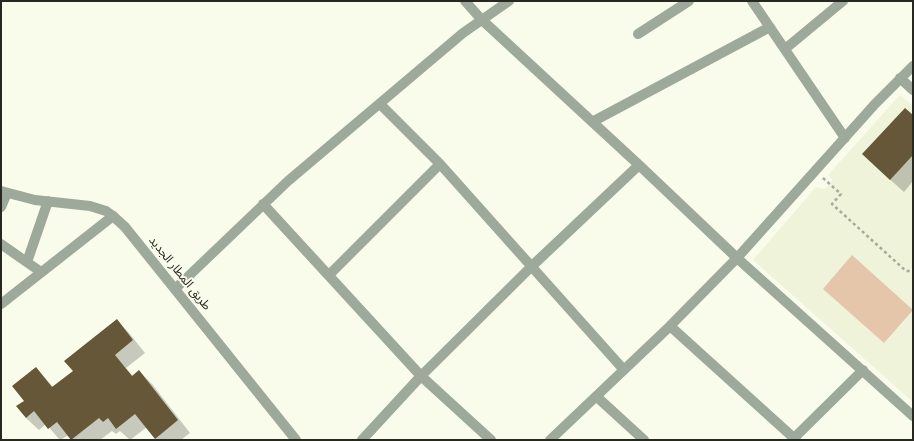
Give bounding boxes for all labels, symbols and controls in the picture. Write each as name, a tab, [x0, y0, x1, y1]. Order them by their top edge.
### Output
street label: طريق المطار الجديد	[145, 234, 213, 314]

